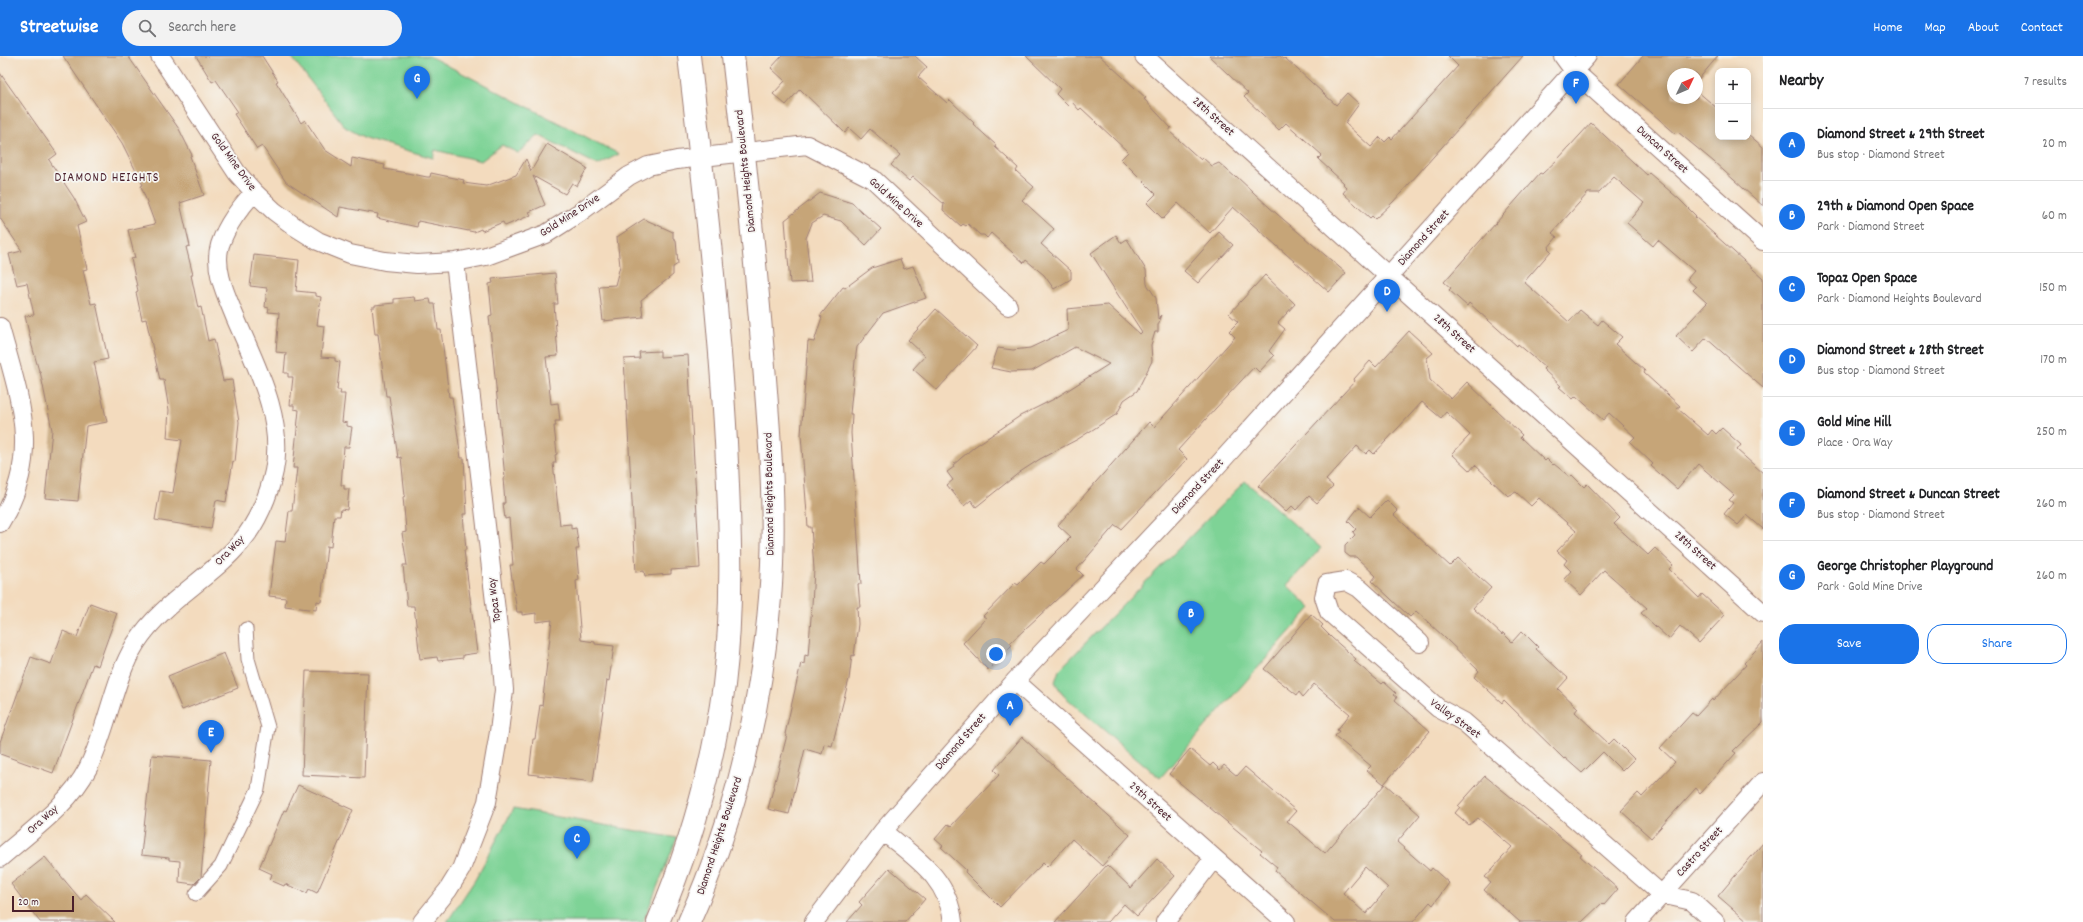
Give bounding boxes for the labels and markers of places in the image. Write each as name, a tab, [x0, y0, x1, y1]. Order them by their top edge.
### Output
pin: G	[404, 66, 430, 99]
pin: F	[1563, 71, 1589, 104]
pin: D	[1374, 279, 1400, 312]
pin: B	[1178, 601, 1204, 634]
pin: A	[997, 693, 1023, 726]
pin: E	[198, 720, 224, 753]
pin: C	[564, 826, 590, 859]

